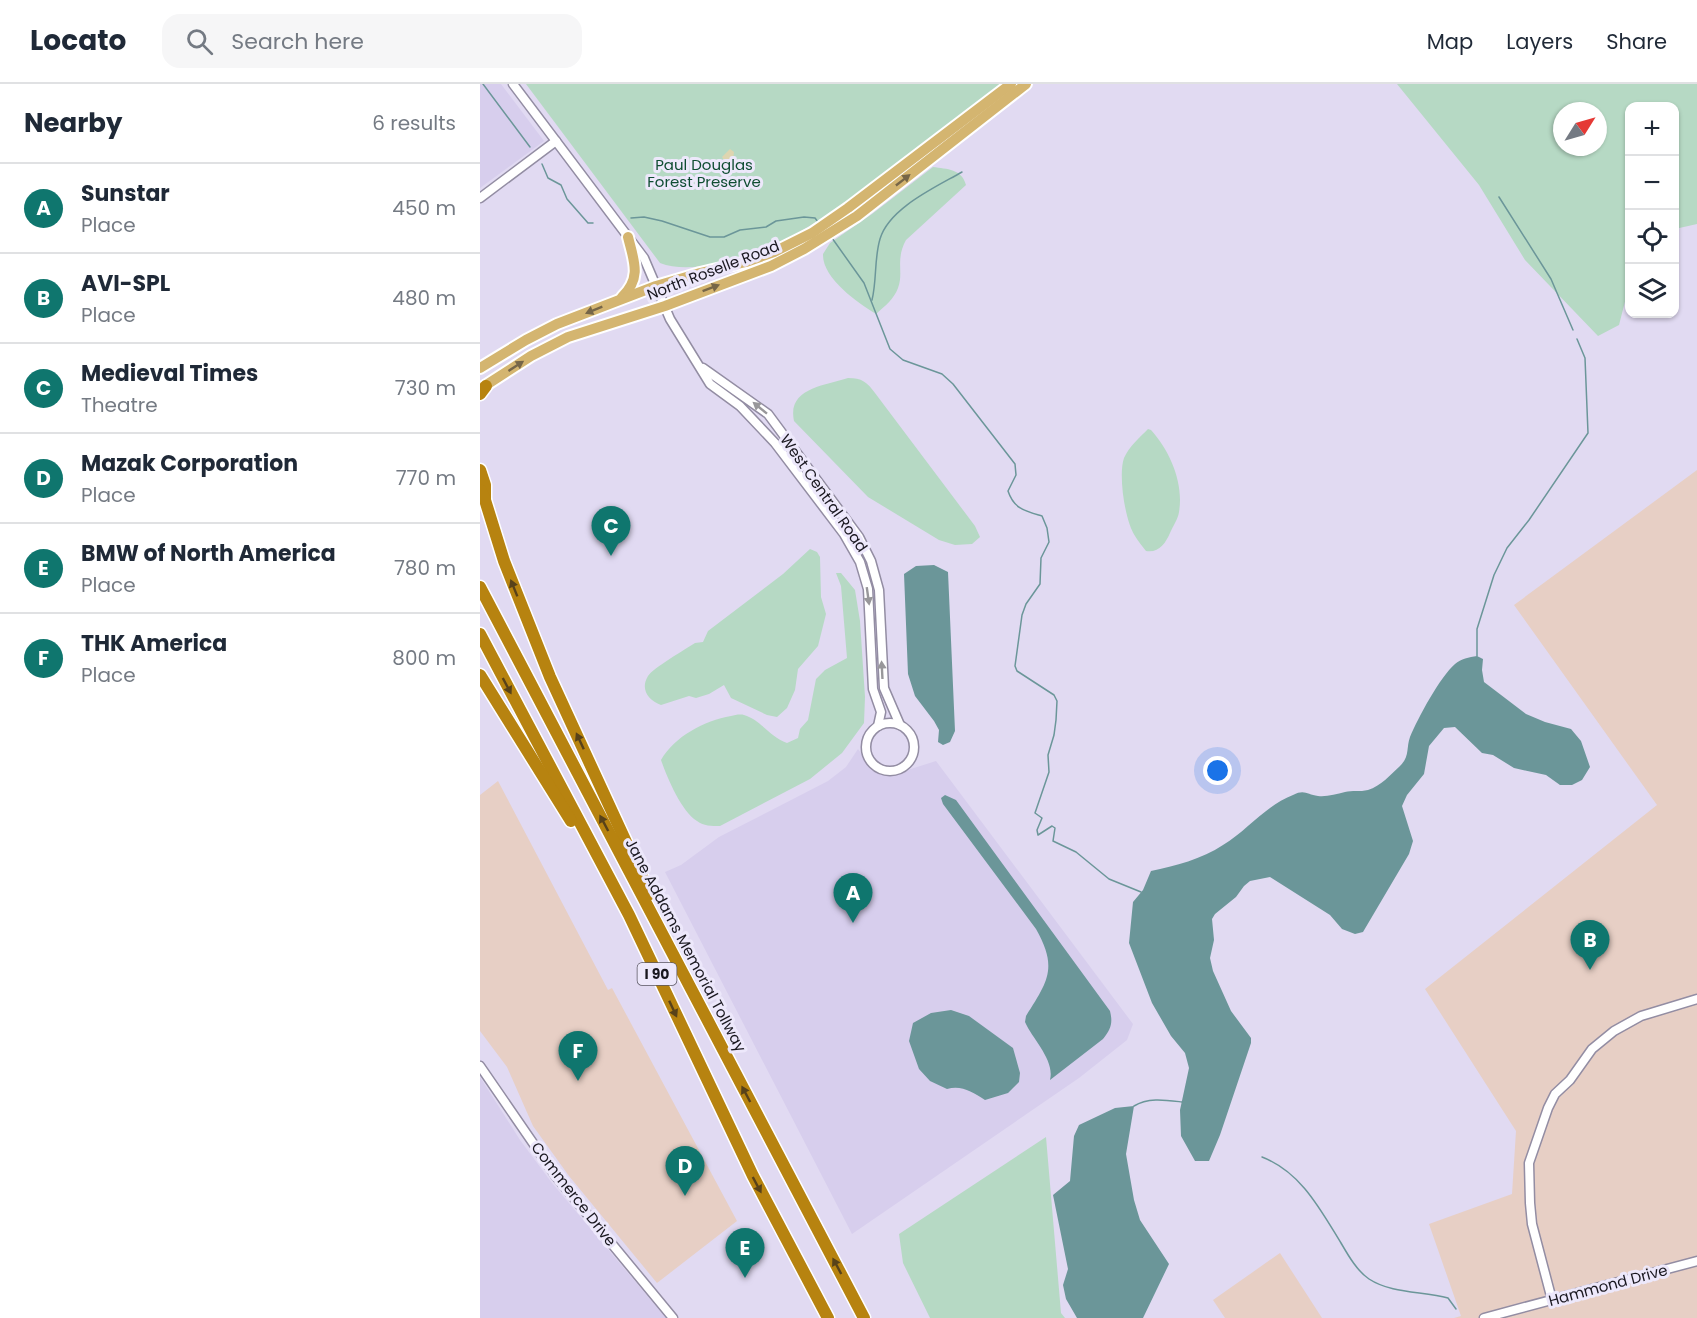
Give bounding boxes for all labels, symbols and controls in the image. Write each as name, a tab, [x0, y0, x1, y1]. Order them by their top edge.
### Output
search box	[162, 14, 582, 68]
text: Locato	[30, 21, 126, 60]
icon: search	[183, 25, 216, 58]
text: Search here	[231, 26, 364, 57]
text: Map	[1427, 27, 1473, 56]
text: Layers	[1506, 27, 1573, 56]
text: Share	[1606, 27, 1667, 56]
north arrow	[1553, 102, 1607, 156]
map controls	[1625, 102, 1679, 318]
button: +	[1625, 102, 1679, 156]
text: Nearby	[24, 105, 122, 141]
text: 6 results	[372, 109, 456, 137]
park label: Paul Douglas Forest Preserve	[647, 154, 761, 192]
button: −	[1625, 156, 1679, 210]
one-way arrow	[894, 174, 910, 186]
text: Sunstar	[81, 178, 170, 209]
text: A	[36, 194, 51, 222]
text: 450 m	[392, 194, 456, 222]
button: locate	[1625, 210, 1679, 264]
text: Place	[81, 211, 136, 239]
street label: North Roselle Road	[644, 235, 782, 305]
button: layers	[1625, 264, 1679, 318]
text: AVI-SPL	[81, 268, 170, 299]
one-way arrow	[703, 283, 721, 293]
text: B	[37, 284, 50, 312]
text: 480 m	[392, 284, 456, 312]
text: Place	[81, 301, 136, 329]
one-way arrow	[585, 305, 603, 315]
text: Medieval Times	[81, 358, 258, 389]
one-way arrow	[508, 360, 525, 371]
text: C	[36, 374, 51, 402]
text: 730 m	[395, 374, 456, 402]
text: Theatre	[81, 391, 158, 419]
one-way arrow	[752, 402, 768, 415]
street label: West Central Road	[775, 430, 873, 556]
text: Mazak Corporation	[81, 448, 298, 479]
text: D	[36, 464, 51, 492]
text: 770 m	[396, 464, 456, 492]
text: Place	[81, 481, 136, 509]
pin: C	[592, 506, 630, 556]
text: BMW of North America	[81, 538, 336, 569]
text: E	[38, 554, 49, 582]
text: 780 m	[394, 554, 456, 582]
text: Place	[81, 571, 136, 599]
one-way arrow	[509, 578, 519, 596]
one-way arrow	[863, 586, 872, 605]
text: THK America	[81, 628, 227, 659]
text: F	[38, 644, 49, 672]
text: 800 m	[392, 644, 456, 672]
text: Place	[81, 661, 136, 689]
one-way arrow	[878, 661, 887, 680]
one-way arrow	[502, 678, 512, 695]
one-way arrow	[575, 732, 585, 750]
your location	[1203, 756, 1232, 785]
one-way arrow	[599, 814, 609, 831]
street label: Jane Addams Memorial Tollway	[621, 834, 752, 1056]
pin: A	[834, 874, 872, 923]
pin: B	[1570, 920, 1610, 970]
road number: I 90	[638, 963, 676, 985]
one-way arrow	[669, 1000, 678, 1017]
pin: F	[558, 1032, 598, 1081]
one-way arrow	[742, 1085, 751, 1102]
street label: Commerce Drive	[527, 1137, 621, 1251]
pin: D	[666, 1146, 704, 1196]
one-way arrow	[753, 1176, 762, 1193]
pin: E	[726, 1228, 764, 1278]
one-way arrow	[832, 1258, 842, 1275]
street label: Hammond Drive	[1546, 1259, 1670, 1311]

